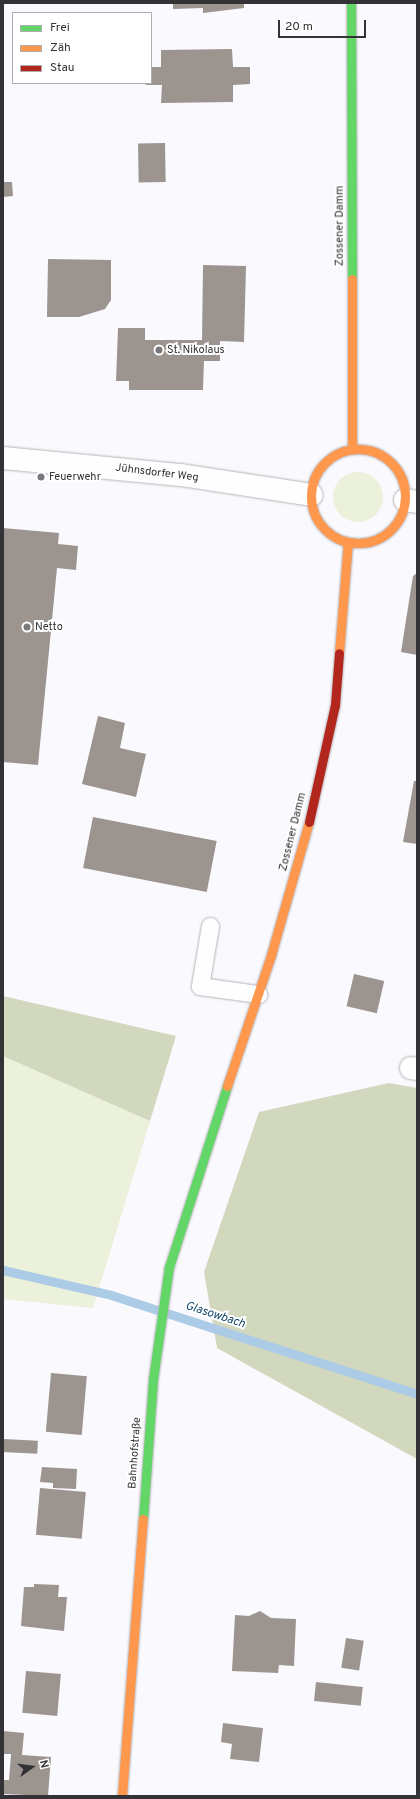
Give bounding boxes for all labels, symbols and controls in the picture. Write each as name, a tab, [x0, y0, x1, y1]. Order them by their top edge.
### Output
legend	[12, 12, 152, 84]
scale bar	[280, 12, 368, 38]
text: 20 m	[285, 19, 313, 35]
text: Frei	[50, 20, 70, 36]
text: Zäh	[50, 40, 71, 56]
text: Stau	[50, 60, 75, 76]
street label: Zossener Damm	[333, 186, 347, 266]
place label: St. Nikolaus	[167, 343, 225, 357]
marker: St. Nikolaus	[154, 345, 164, 355]
street label: Jühnsdorfer Weg	[114, 461, 200, 485]
place label: Feuerwehr	[49, 470, 101, 484]
marker: Feuerwehr	[36, 472, 46, 482]
place label: Netto	[35, 620, 63, 634]
marker: Netto	[22, 622, 32, 632]
street label: Zossener Damm	[277, 791, 309, 873]
water label: Glasowbach	[183, 1300, 247, 1332]
street label: Bahnhofstraße	[126, 1417, 144, 1489]
north arrow	[12, 1747, 52, 1787]
text: N	[36, 1759, 51, 1770]

